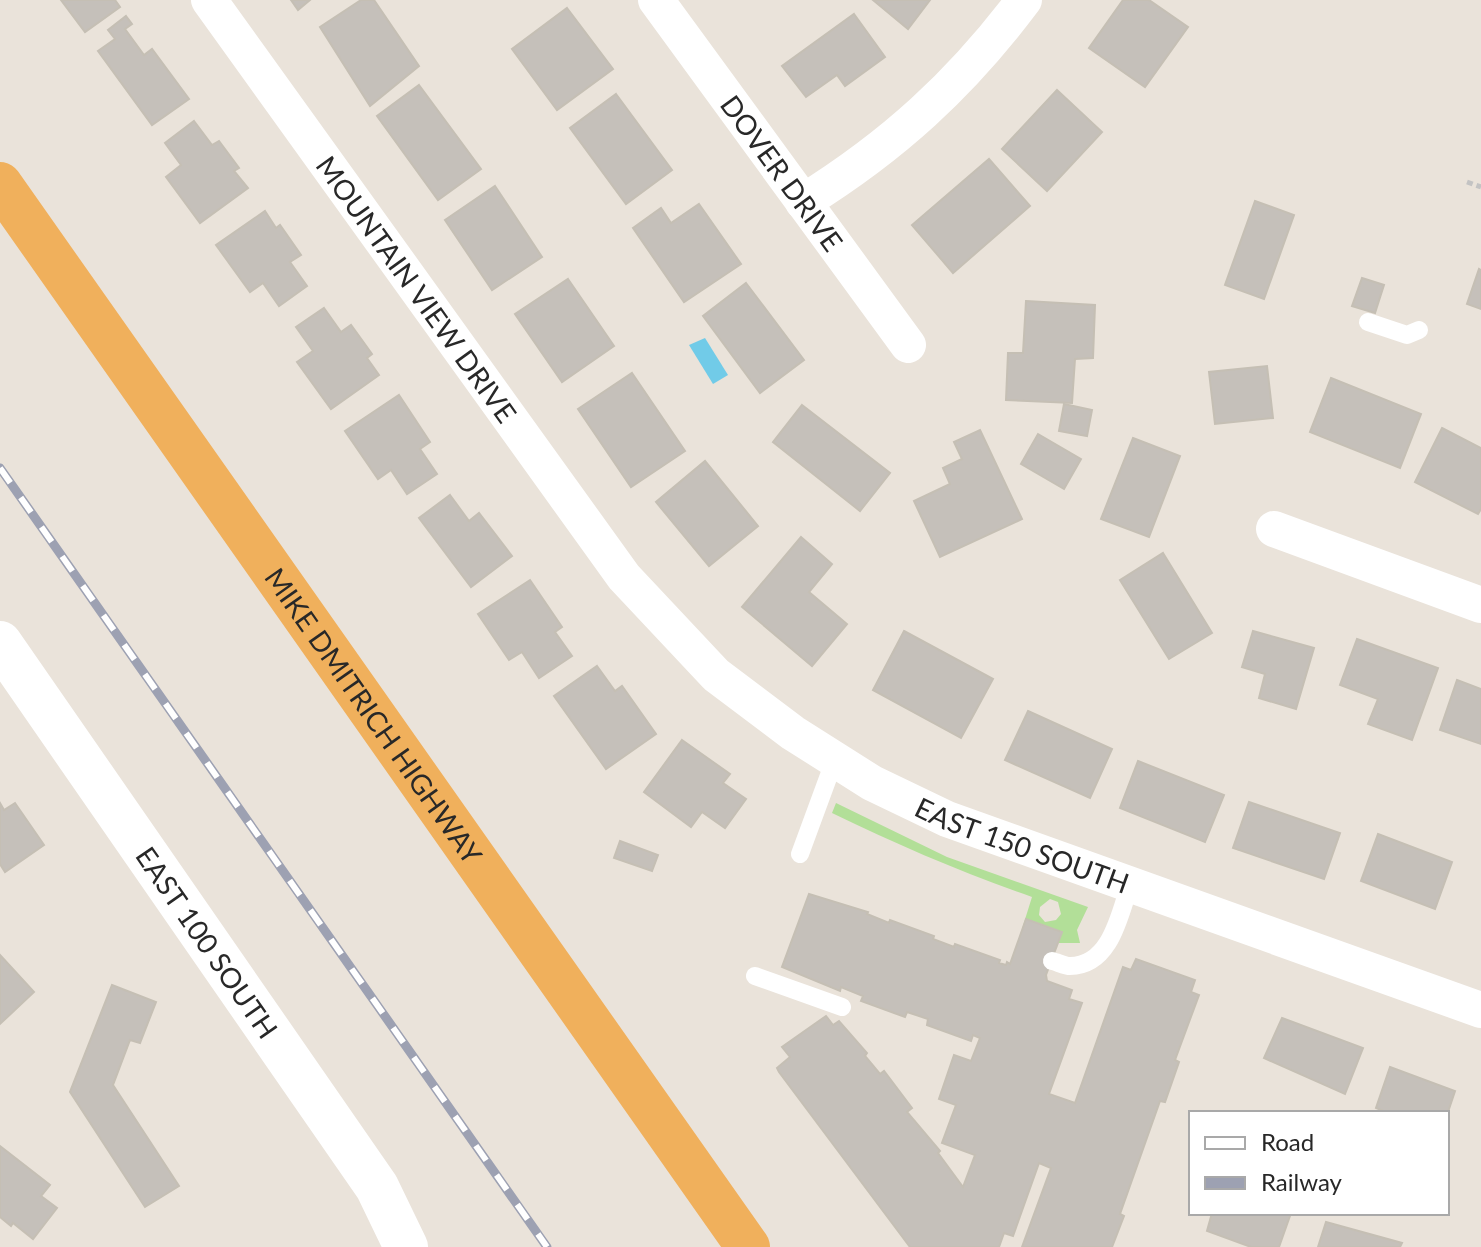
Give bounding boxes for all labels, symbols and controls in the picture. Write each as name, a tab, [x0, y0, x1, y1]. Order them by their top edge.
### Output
street label: DOVER DRIVE	[714, 88, 850, 257]
street label: MOUNTAIN VIEW DRIVE	[310, 149, 524, 429]
street label: MIKE DMITRICH HIGHWAY	[258, 561, 490, 870]
street label: EAST 150 SOUTH	[910, 789, 1134, 900]
street label: EAST 100 SOUTH	[129, 840, 285, 1044]
legend	[1189, 1111, 1449, 1215]
text: Road	[1261, 1127, 1314, 1156]
text: Railway	[1261, 1167, 1343, 1196]

